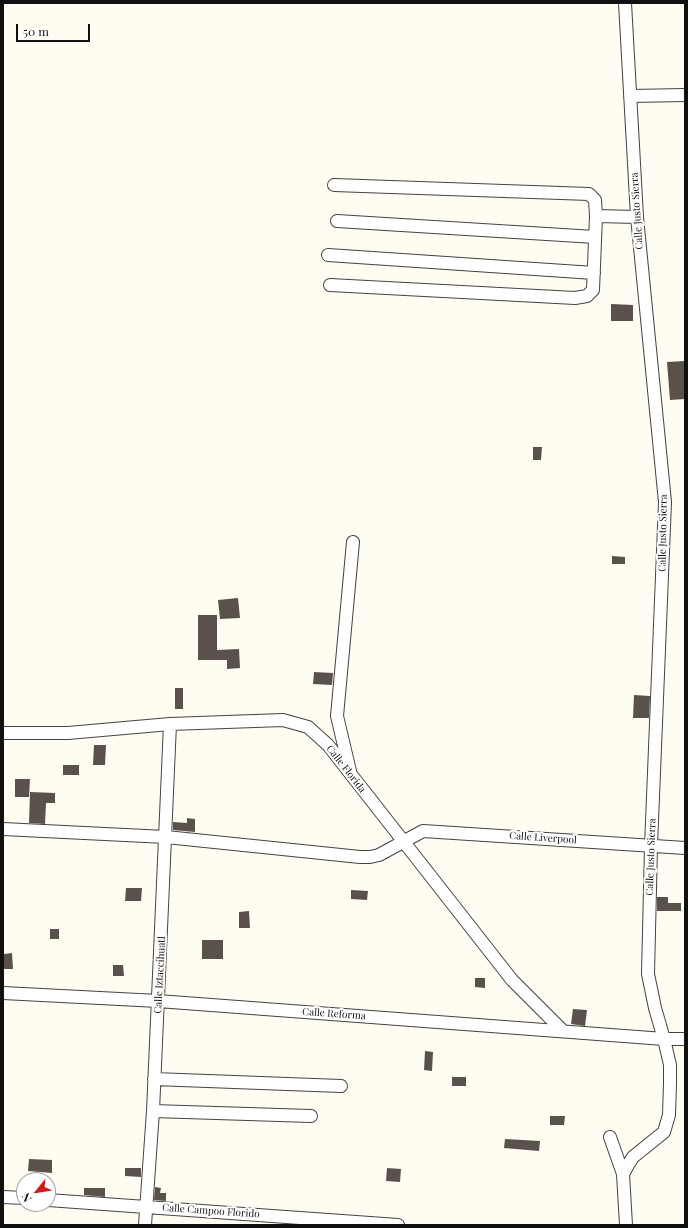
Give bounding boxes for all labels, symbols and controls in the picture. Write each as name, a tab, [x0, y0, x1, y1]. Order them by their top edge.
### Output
scale bar	[18, 16, 92, 42]
text: 50 m	[23, 23, 49, 39]
street label: Calle Justo Sierra	[628, 172, 646, 250]
street label: Calle Justo Sierra	[656, 494, 670, 572]
street label: Calle Florida	[324, 743, 368, 795]
street label: Calle Justo Sierra	[644, 818, 658, 896]
street label: Calle Liverpool	[509, 830, 577, 846]
street label: Calle Iztaccíhuatl	[152, 936, 168, 1014]
street label: Calle Reforma	[302, 1006, 366, 1022]
north arrow	[16, 1172, 56, 1212]
text: N	[18, 1191, 35, 1205]
street label: Calle Campoo Florido	[162, 1202, 260, 1220]

